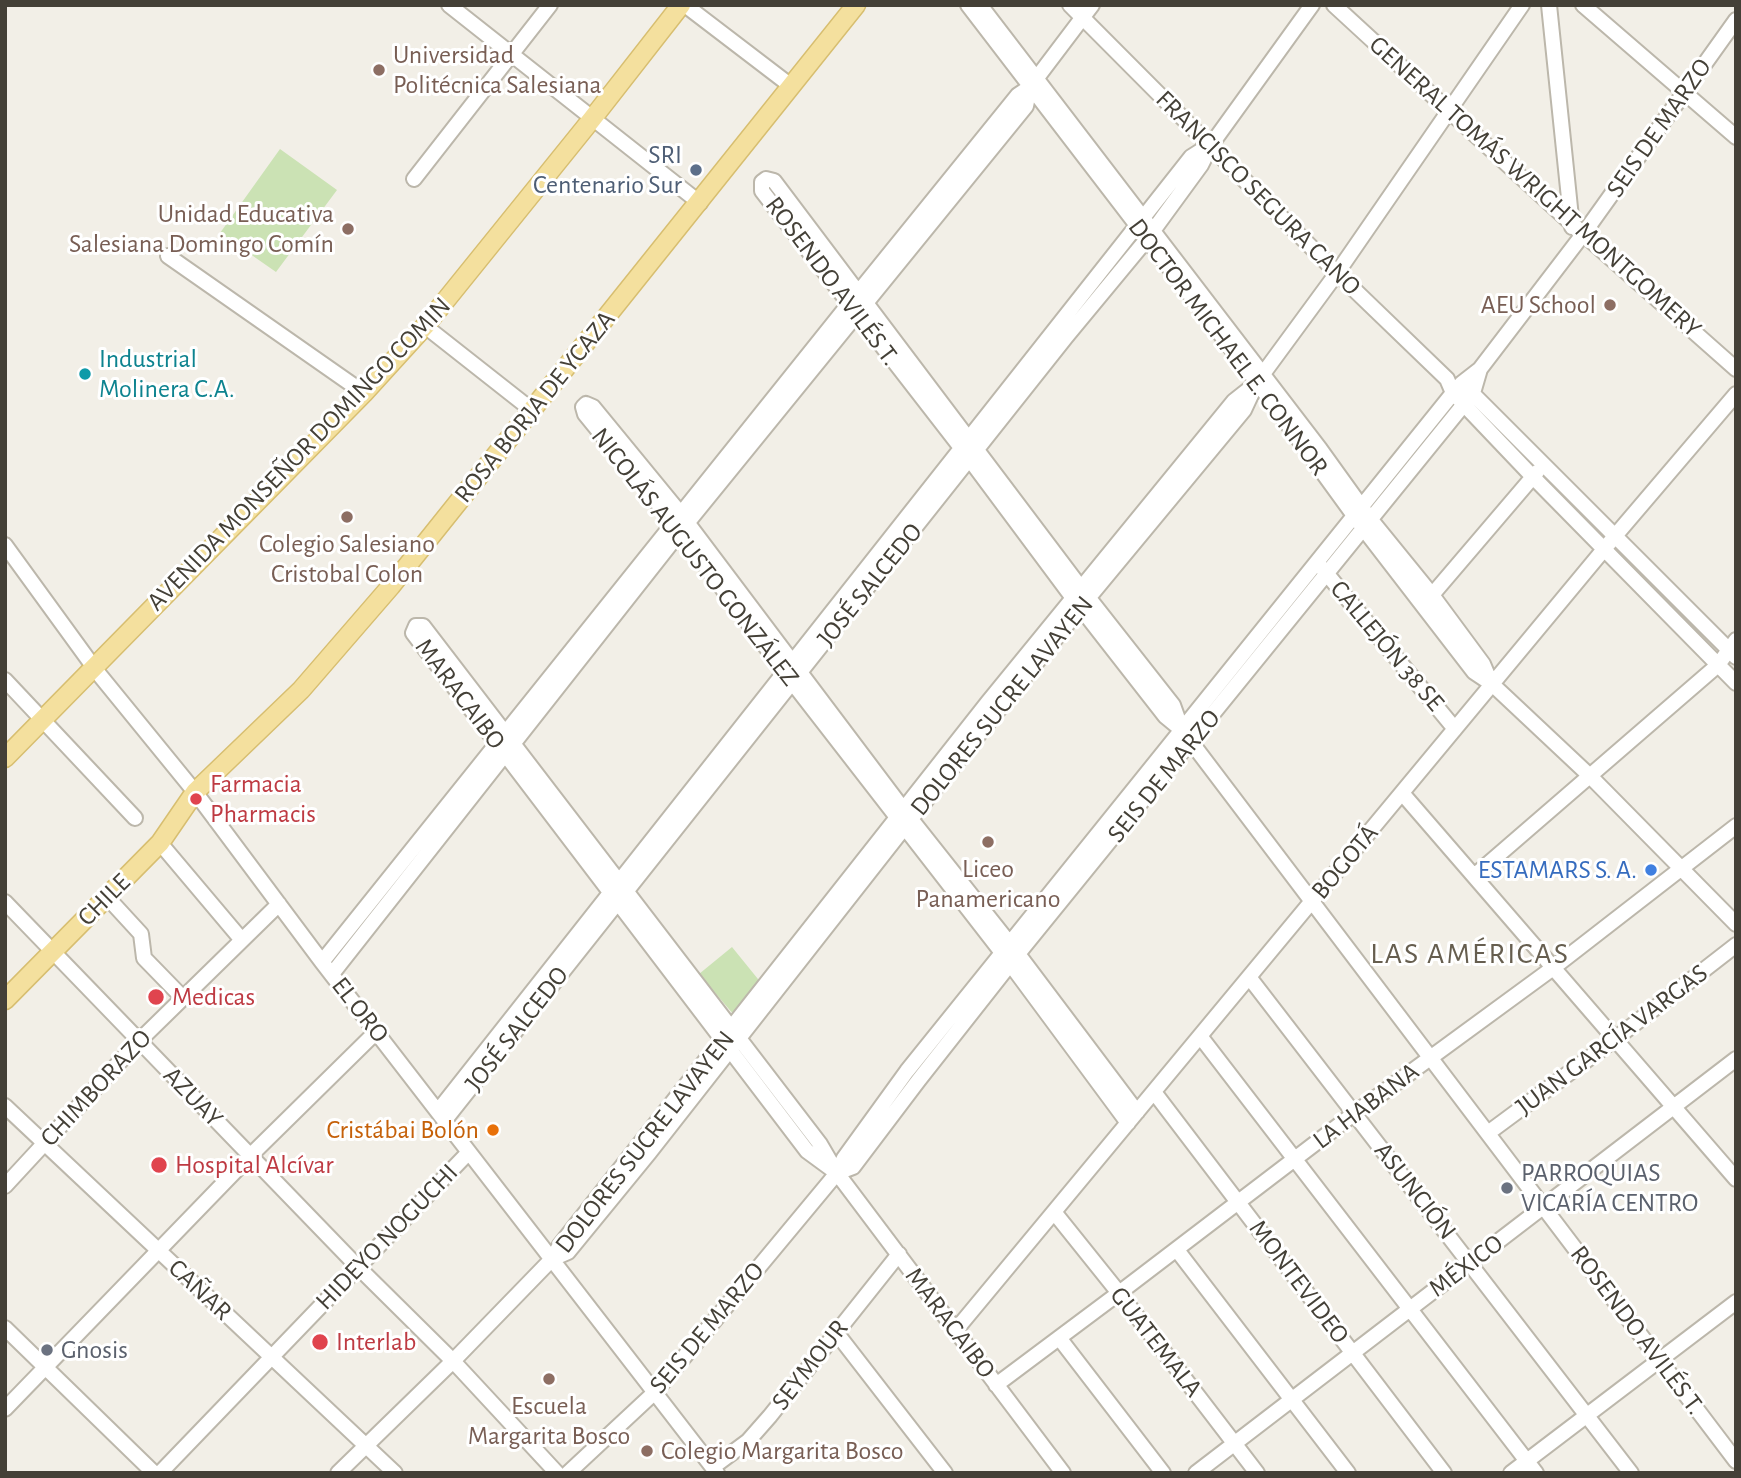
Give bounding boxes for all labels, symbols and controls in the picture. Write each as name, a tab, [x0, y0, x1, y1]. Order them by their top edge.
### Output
street label: GENERAL TOMÁS WRIGHT MONTGOMERY	[1362, 29, 1708, 345]
place label: Universidad Politécnica Salesiana	[393, 39, 602, 100]
street label: SEIS DE MARZO	[1600, 53, 1718, 203]
marker: Universidad Politécnica Salesiana	[371, 62, 387, 78]
street label: FRANCISCO SEGURA CANO	[1149, 84, 1367, 302]
place label: SRI Centenario Sur	[533, 139, 682, 200]
marker: SRI Centenario Sur	[688, 162, 704, 178]
street label: ROSENDO AVILÉS T.	[758, 190, 906, 372]
place label: Unidad Educativa Salesiana Domingo Comín	[69, 198, 334, 260]
street label: DOCTOR MICHAEL E. CONNOR	[1121, 212, 1335, 482]
marker: Unidad Educativa Salesiana Domingo Comín	[340, 221, 356, 237]
place label: AEU School	[1481, 289, 1596, 321]
street label: AVENIDA MONSEÑOR DOMINGO COMIN	[141, 291, 457, 617]
marker: AEU School	[1602, 297, 1618, 313]
street label: ROSA BORJA DE YCAZA	[448, 305, 622, 509]
place label: Industrial Molinera C.A.	[99, 343, 235, 404]
marker: Industrial Molinera C.A.	[77, 366, 93, 382]
street label: NICOLÁS AUGUSTO GONZÁLEZ	[584, 422, 806, 692]
marker: Colegio Salesiano Cristobal Colon	[339, 509, 355, 525]
street label: JOSÉ SALCEDO	[811, 517, 929, 653]
place label: Colegio Salesiano Cristobal Colon	[259, 528, 435, 590]
street label: CALLEJÓN 38 SE	[1323, 574, 1451, 718]
street label: DOLORES SUCRE LAVAYEN	[904, 590, 1100, 822]
street label: MARACAIBO	[408, 632, 512, 756]
street label: SEIS DE MARZO	[1101, 703, 1227, 849]
place label: Farmacia Pharmacis	[210, 768, 316, 830]
marker: Farmacia Pharmacis	[188, 791, 204, 807]
street label: BOGOTÁ	[1305, 818, 1385, 906]
marker: Liceo Panamericano	[980, 834, 996, 850]
place label: Liceo Panamericano	[916, 853, 1060, 914]
place label: ESTAMARS S. A.	[1478, 854, 1637, 886]
marker: ESTAMARS S. A.	[1643, 862, 1659, 878]
street label: CHILE	[71, 867, 137, 933]
district label: LAS AMÉRICAS	[1372, 936, 1568, 972]
street label: JUAN GARCÍA VARGAS	[1510, 958, 1714, 1122]
street label: JOSÉ SALCEDO	[459, 960, 575, 1098]
street label: EL ORO	[325, 971, 395, 1049]
place label: Medicas	[172, 981, 255, 1013]
marker: Medicas	[146, 987, 166, 1007]
street label: CHIMBORAZO	[34, 1023, 158, 1153]
street label: DOLORES SUCRE LAVAYEN	[548, 1025, 742, 1259]
street label: LA HABANA	[1307, 1056, 1425, 1156]
street label: AZUAY	[157, 1060, 229, 1134]
place label: Cristábai Bolón	[327, 1114, 479, 1146]
marker: Cristábai Bolón	[485, 1122, 501, 1138]
street label: ASUNCIÓN	[1367, 1136, 1463, 1246]
place label: Hospital Alcívar	[175, 1149, 334, 1181]
marker: Hospital Alcívar	[149, 1155, 169, 1175]
street label: HIDEYO NOGUCHI	[309, 1157, 465, 1317]
place label: PARROQUIAS VICARÍA CENTRO	[1521, 1157, 1698, 1218]
marker: PARROQUIAS VICARÍA CENTRO	[1499, 1180, 1515, 1196]
street label: MONTEVIDEO	[1242, 1214, 1356, 1350]
street label: MÉXICO	[1423, 1228, 1509, 1304]
street label: ROSENDO AVILÉS T.	[1563, 1239, 1711, 1421]
street label: CAÑAR	[162, 1253, 238, 1327]
street label: SEIS DE MARZO	[643, 1256, 771, 1400]
street label: MARACAIBO	[898, 1261, 1002, 1385]
street label: GUATEMALA	[1103, 1281, 1209, 1403]
street label: SEYMOUR	[765, 1314, 855, 1416]
place label: Interlab	[336, 1326, 416, 1358]
marker: Interlab	[310, 1332, 330, 1352]
place label: Gnosis	[61, 1334, 128, 1366]
marker: Gnosis	[39, 1342, 55, 1358]
marker: Escuela Margarita Bosco	[541, 1371, 557, 1387]
place label: Escuela Margarita Bosco	[468, 1390, 630, 1452]
place label: Colegio Margarita Bosco	[661, 1435, 904, 1467]
marker: Colegio Margarita Bosco	[639, 1443, 655, 1459]

